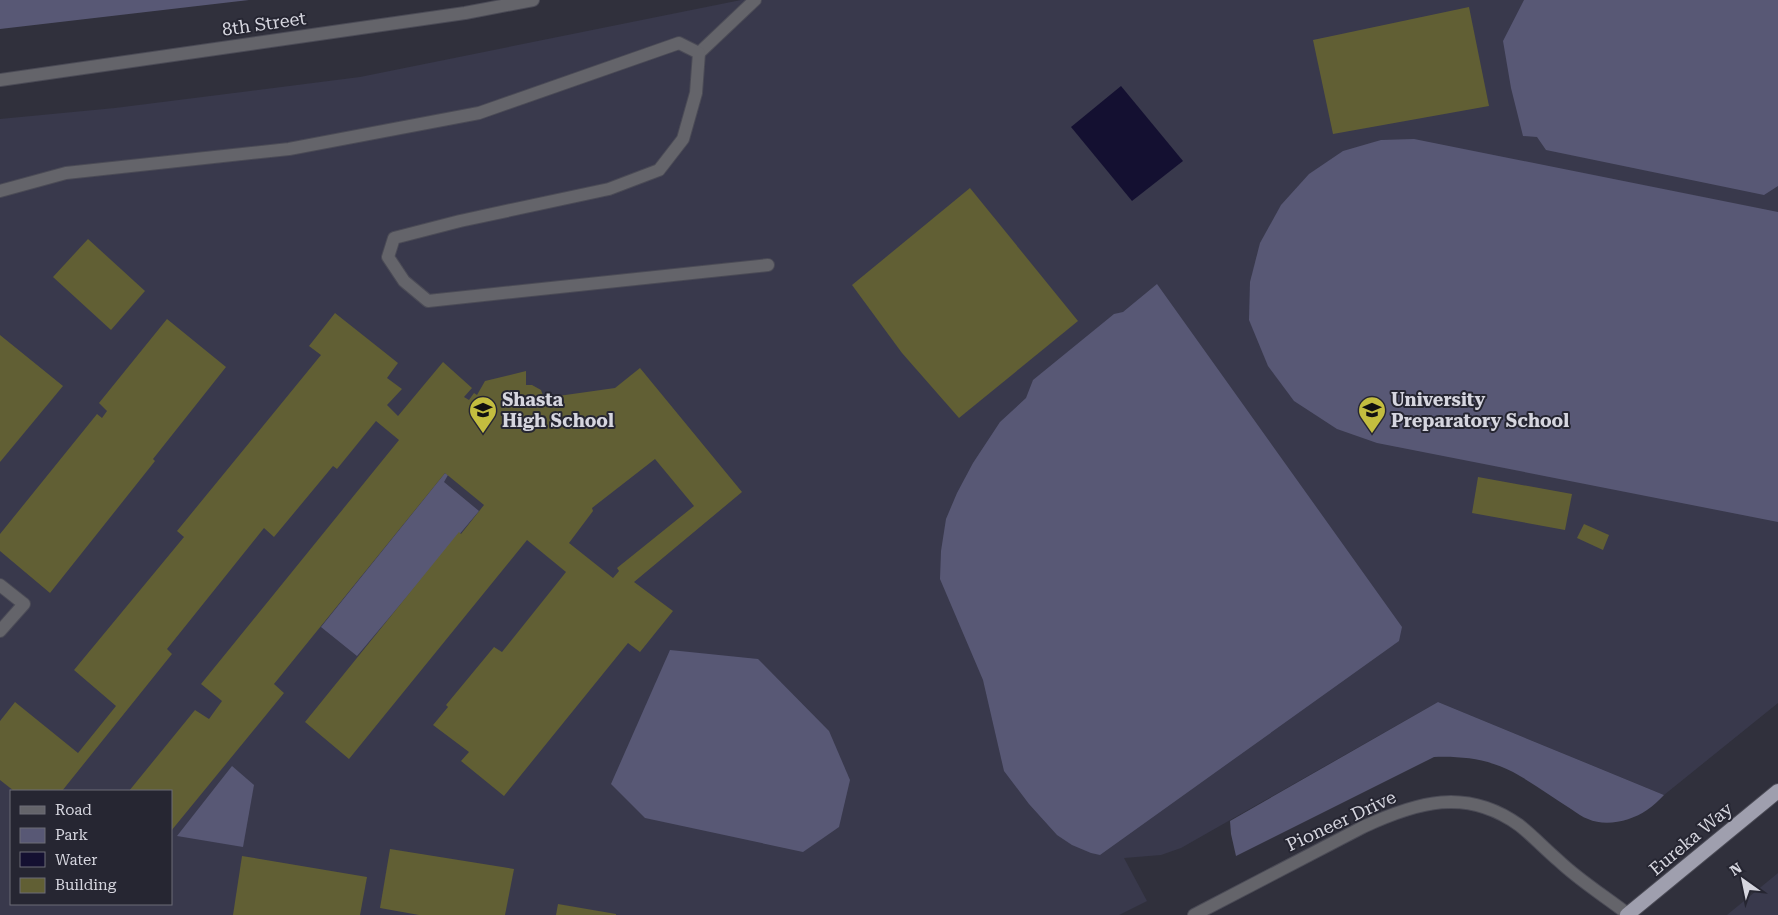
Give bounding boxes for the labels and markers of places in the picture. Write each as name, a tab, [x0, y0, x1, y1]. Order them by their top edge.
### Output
place label: Shasta High School	[502, 389, 614, 431]
place label: University Preparatory School	[1391, 389, 1569, 431]
school or university icon: Shasta High School	[468, 395, 498, 434]
school or university icon: University Preparatory School	[1357, 395, 1387, 434]

